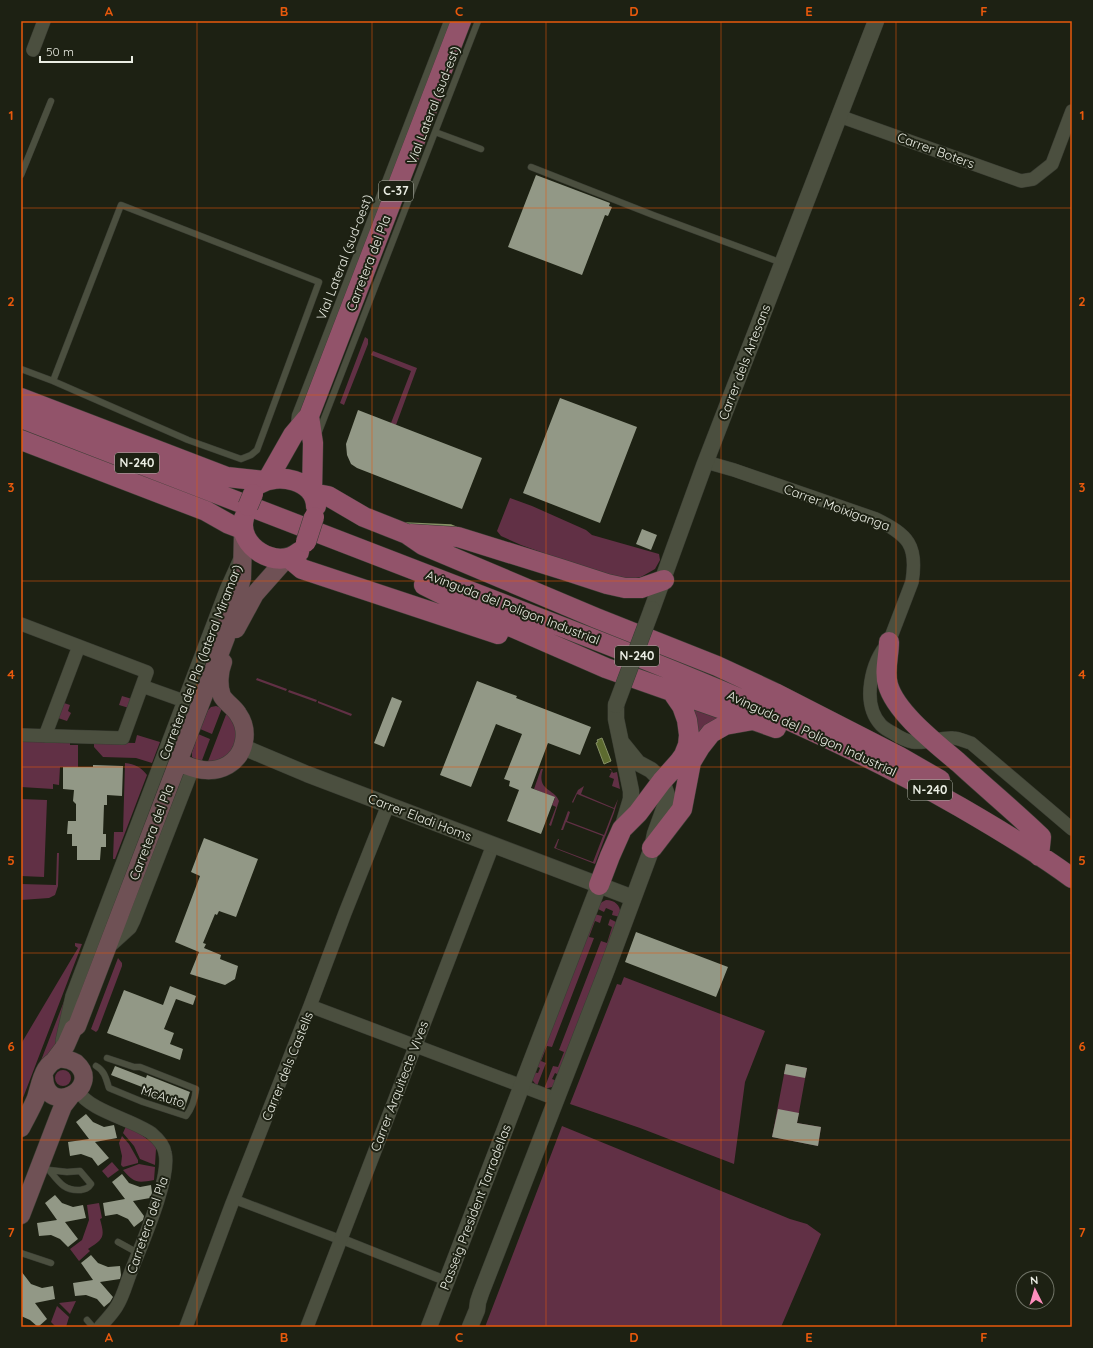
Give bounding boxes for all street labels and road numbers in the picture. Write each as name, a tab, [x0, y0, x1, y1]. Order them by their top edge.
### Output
street label: Vial Lateral (sud-est)	[403, 43, 463, 167]
street label: Carrer Boters	[895, 129, 977, 171]
road number: C-37	[379, 181, 413, 201]
street label: Vial Lateral (sud-oest)	[313, 192, 375, 322]
street label: Carretera del Pla	[342, 213, 394, 313]
street label: Carrer dels Artesans	[715, 302, 773, 422]
road number: N-240	[115, 453, 159, 473]
street label: Carrer Moixiganga	[782, 480, 892, 534]
street label: Carretera del Pla (lateral Miramar)	[155, 562, 245, 762]
street label: Avinguda del Polígon Industrial	[424, 566, 602, 648]
road number: N-240	[615, 646, 659, 666]
street label: Avinguda del Polígon Industrial	[725, 687, 899, 779]
road number: N-240	[908, 780, 952, 800]
street label: Carretera del Pla	[125, 782, 177, 882]
street label: Carrer Eladi Homs	[366, 790, 474, 844]
street label: Carrer dels Castells	[258, 1009, 316, 1123]
street label: Carrer Arquitecte Vives	[367, 1018, 431, 1154]
street label: McAuto	[139, 1081, 187, 1111]
street label: Passeig President Tarradellas	[436, 1122, 514, 1292]
street label: Carretera del Pla	[123, 1174, 171, 1276]

